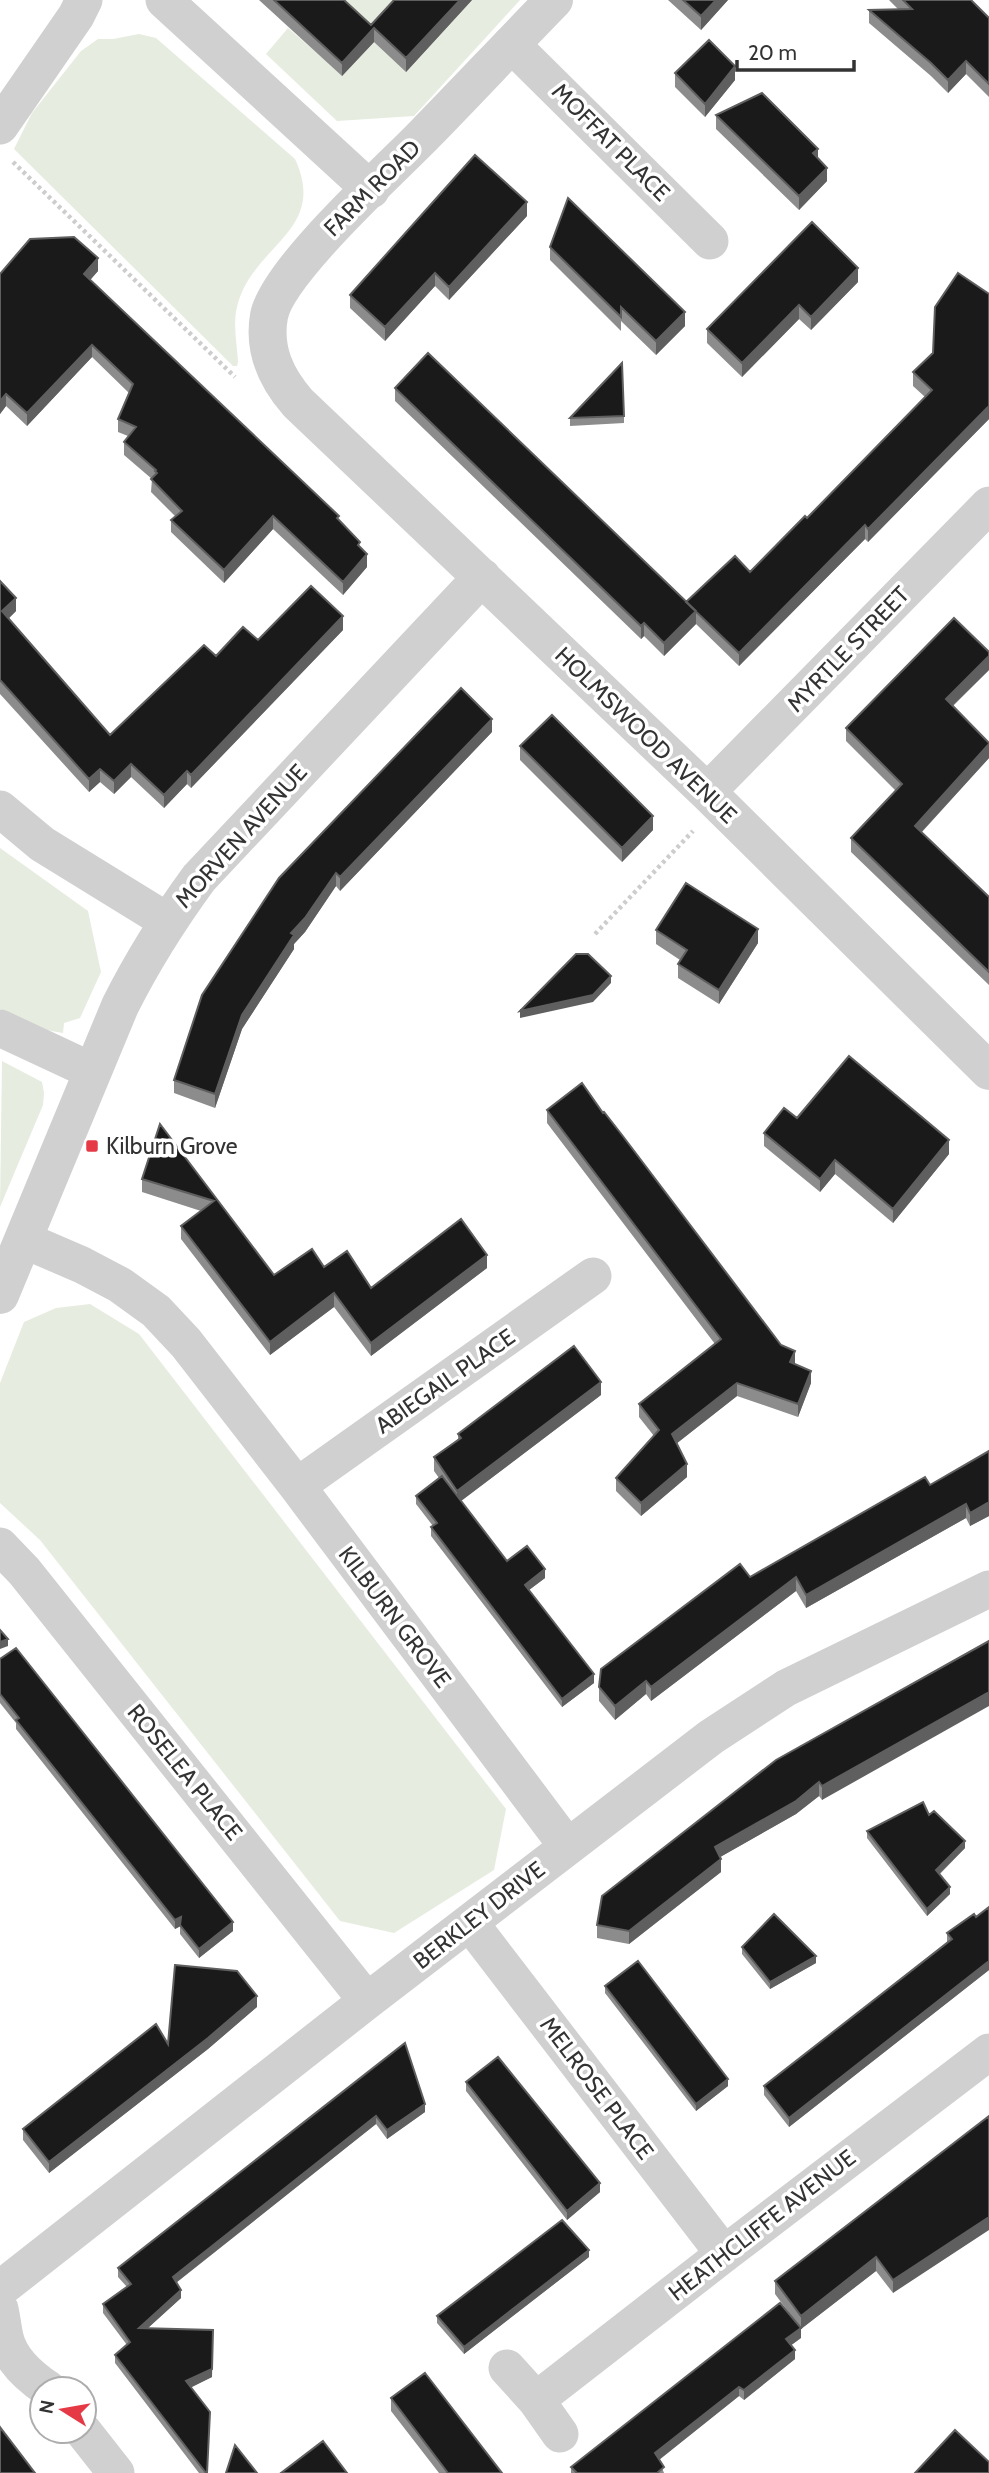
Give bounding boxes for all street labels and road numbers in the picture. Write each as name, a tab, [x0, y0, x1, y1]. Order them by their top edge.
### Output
street label: MOFFAT PLACE	[546, 77, 676, 207]
street label: FARM ROAD	[318, 134, 426, 242]
street label: MYRTLE STREET	[781, 580, 915, 718]
street label: HOLMSWOOD AVENUE	[549, 641, 743, 829]
street label: MORVEN AVENUE	[169, 758, 313, 914]
street label: ABIEGAIL PLACE	[370, 1323, 520, 1439]
street label: KILBURN GROVE	[333, 1541, 457, 1693]
street label: ROSELEA PLACE	[122, 1698, 248, 1846]
street label: BERKLEY DRIVE	[408, 1855, 550, 1975]
street label: MELROSE PLACE	[534, 2011, 660, 2165]
street label: HEATHCLIFFE AVENUE	[663, 2143, 861, 2307]

